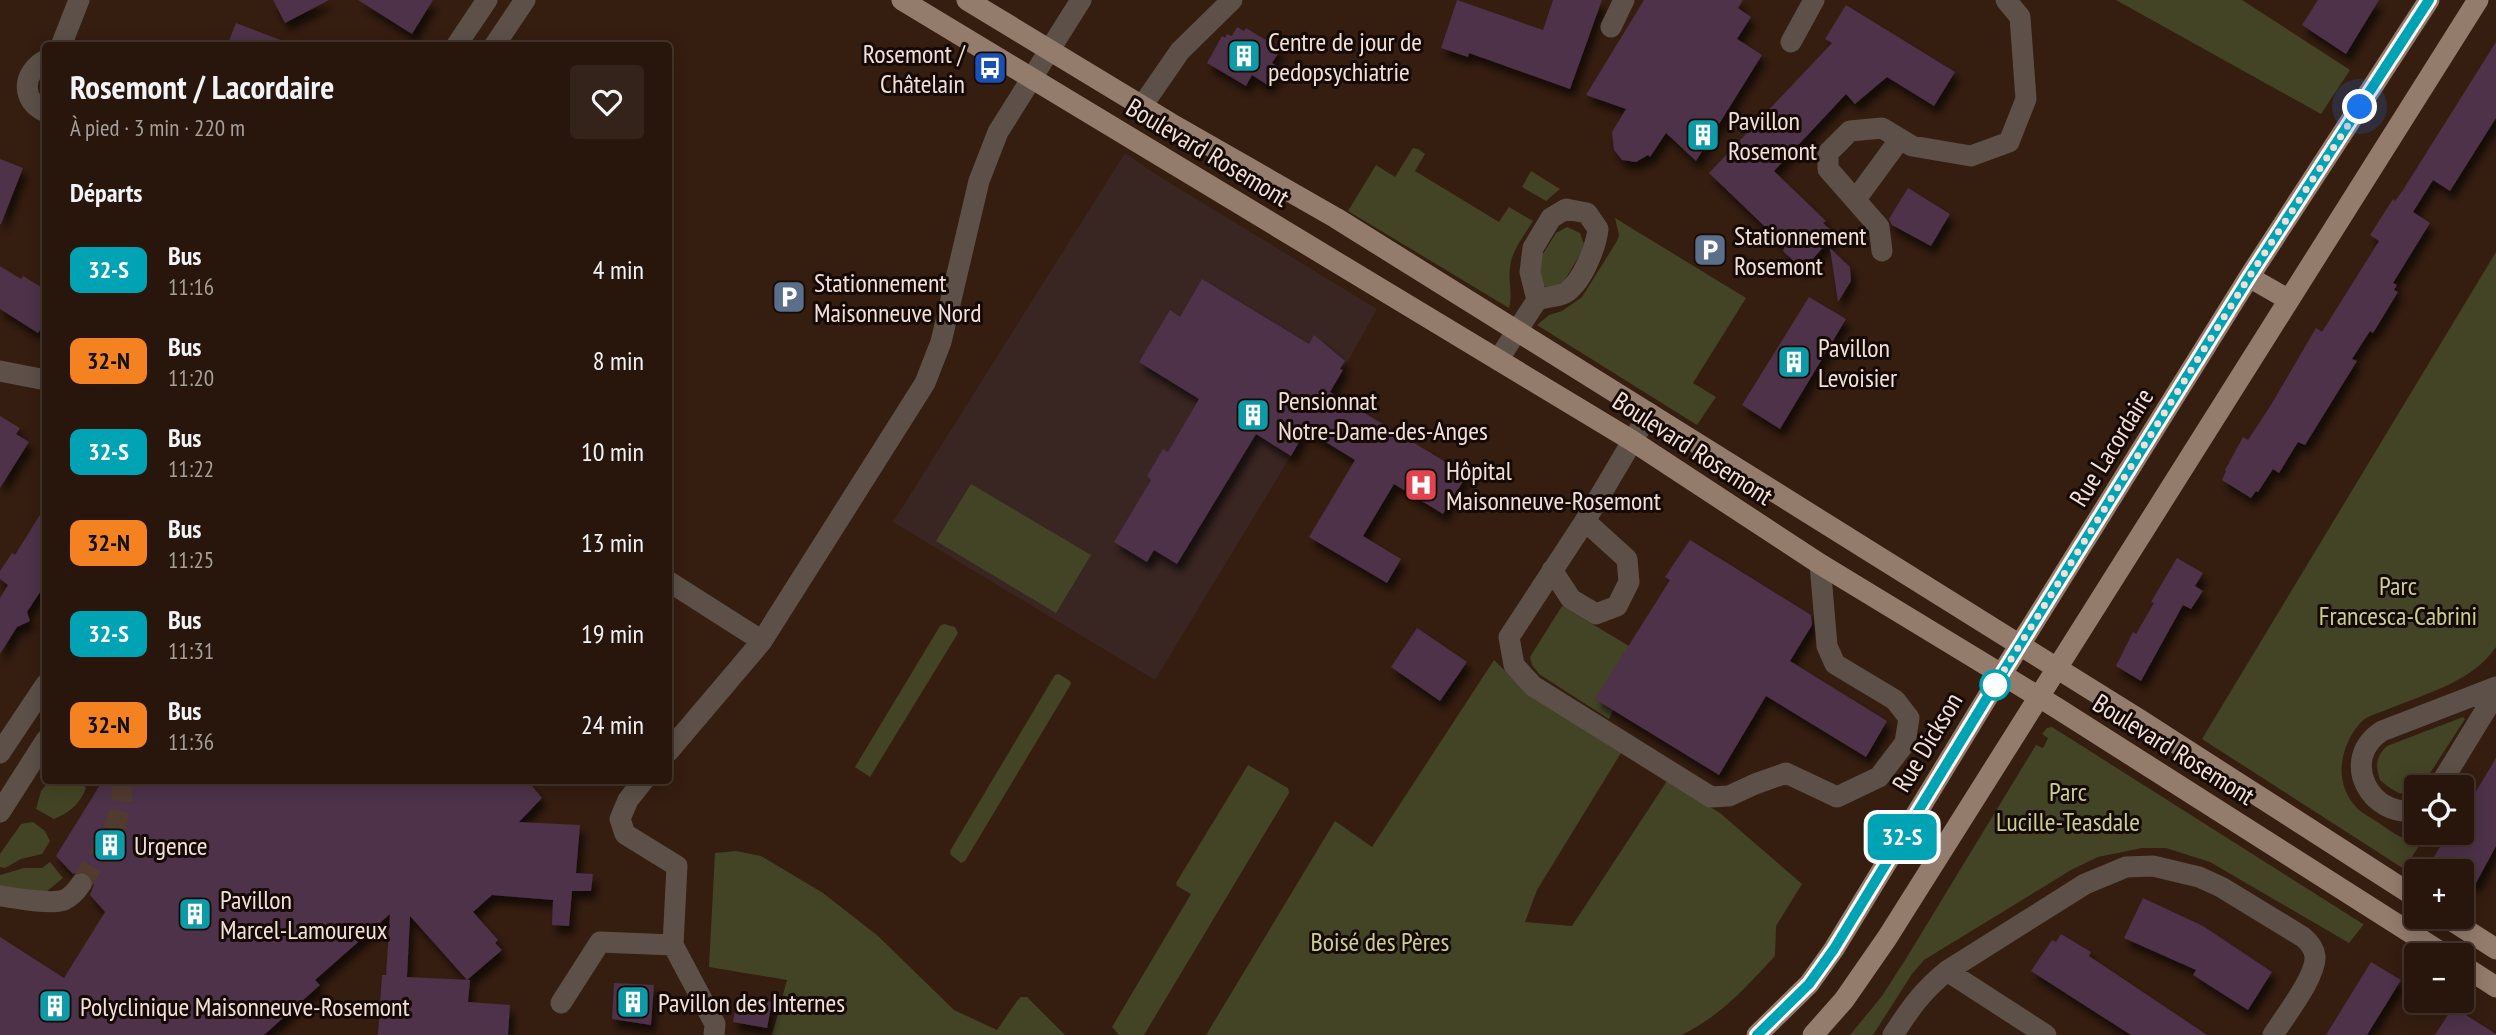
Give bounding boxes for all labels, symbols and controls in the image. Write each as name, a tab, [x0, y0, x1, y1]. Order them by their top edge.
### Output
place label: Centre de jour de pedopsychiatrie	[1268, 25, 1422, 88]
place label: Rosemont / Châtelain	[863, 37, 966, 100]
building icon: Centre de jour de pedopsychiatrie	[1225, 37, 1263, 75]
bus stop icon: Rosemont / Châtelain	[971, 49, 1009, 87]
text: Rosemont / Lacordaire	[70, 65, 334, 108]
button: heart	[570, 65, 644, 139]
your location	[2342, 89, 2377, 124]
street label: Boulevard Rosemont	[1120, 90, 1296, 214]
place label: Pavillon Rosemont	[1728, 104, 1817, 167]
text: À pied · 3 min · 220 m	[70, 113, 245, 142]
building icon: Pavillon Rosemont	[1684, 116, 1722, 154]
text: Départs	[70, 176, 142, 209]
place label: Stationnement Rosemont	[1734, 219, 1867, 282]
parking icon: Stationnement Rosemont	[1691, 231, 1729, 269]
text: Bus	[168, 239, 201, 272]
text: 4 min	[593, 253, 644, 286]
text: 32-S	[88, 254, 129, 285]
place label: Stationnement Maisonneuve Nord	[814, 266, 981, 329]
text: 11:16	[168, 272, 214, 301]
parking icon: Stationnement Maisonneuve Nord	[770, 278, 808, 316]
text: Bus	[168, 330, 201, 363]
place label: Pavillon Levoisier	[1818, 331, 1897, 394]
building icon: Pavillon Levoisier	[1775, 343, 1813, 381]
text: 8 min	[593, 344, 644, 377]
text: 32-N	[87, 345, 130, 376]
text: 11:20	[168, 363, 214, 392]
street label: Rue Lacordaire	[2062, 382, 2160, 512]
place label: Pensionnat Notre-Dame-des-Anges	[1278, 384, 1488, 447]
street label: Boulevard Rosemont	[1607, 384, 1779, 512]
building icon: Pensionnat Notre-Dame-des-Anges	[1234, 396, 1272, 434]
text: Bus	[168, 421, 201, 454]
text: 10 min	[581, 435, 644, 468]
text: 32-S	[88, 436, 129, 467]
text: 11:22	[168, 454, 214, 483]
place label: Hôpital Maisonneuve-Rosemont	[1446, 454, 1661, 517]
hospital icon: Hôpital Maisonneuve-Rosemont	[1402, 466, 1440, 504]
text: Bus	[168, 512, 201, 545]
text: 13 min	[581, 526, 644, 559]
text: 32-N	[87, 527, 130, 558]
text: 11:25	[168, 545, 214, 574]
park label: Parc Francesca-Cabrini	[2319, 569, 2477, 632]
text: Bus	[168, 603, 201, 636]
text: 19 min	[581, 617, 644, 650]
text: 32-S	[88, 618, 129, 649]
text: 11:31	[168, 636, 214, 665]
unlabelled marker	[1980, 670, 2010, 700]
street label: Rue Dickson	[1885, 686, 1969, 798]
street label: Boulevard Rosemont	[2087, 686, 2261, 812]
text: Bus	[168, 694, 201, 727]
text: 24 min	[581, 708, 644, 741]
text: 32-N	[87, 709, 130, 740]
text: 11:36	[168, 727, 214, 756]
park label: Parc Lucille-Teasdale	[1996, 775, 2140, 838]
map controls	[2404, 775, 2474, 1013]
button: locate	[2404, 775, 2474, 845]
line badge: 32-S	[1853, 814, 1951, 860]
text: 32-S	[1882, 821, 1922, 852]
building icon: Urgence	[91, 826, 129, 864]
place label: Urgence	[134, 829, 208, 862]
button: +	[2404, 859, 2474, 929]
place label: Pavillon Marcel-Lamoureux	[220, 883, 388, 946]
building icon: Pavillon Marcel-Lamoureux	[176, 895, 214, 933]
park label: Boisé des Pères	[1311, 925, 1449, 958]
button: −	[2404, 943, 2474, 1013]
building icon: Pavillon des Internes	[614, 983, 652, 1021]
place label: Pavillon des Internes	[658, 986, 845, 1019]
building icon: Polyclinique Maisonneuve-Rosemont	[36, 987, 74, 1025]
place label: Polyclinique Maisonneuve-Rosemont	[80, 990, 410, 1023]

